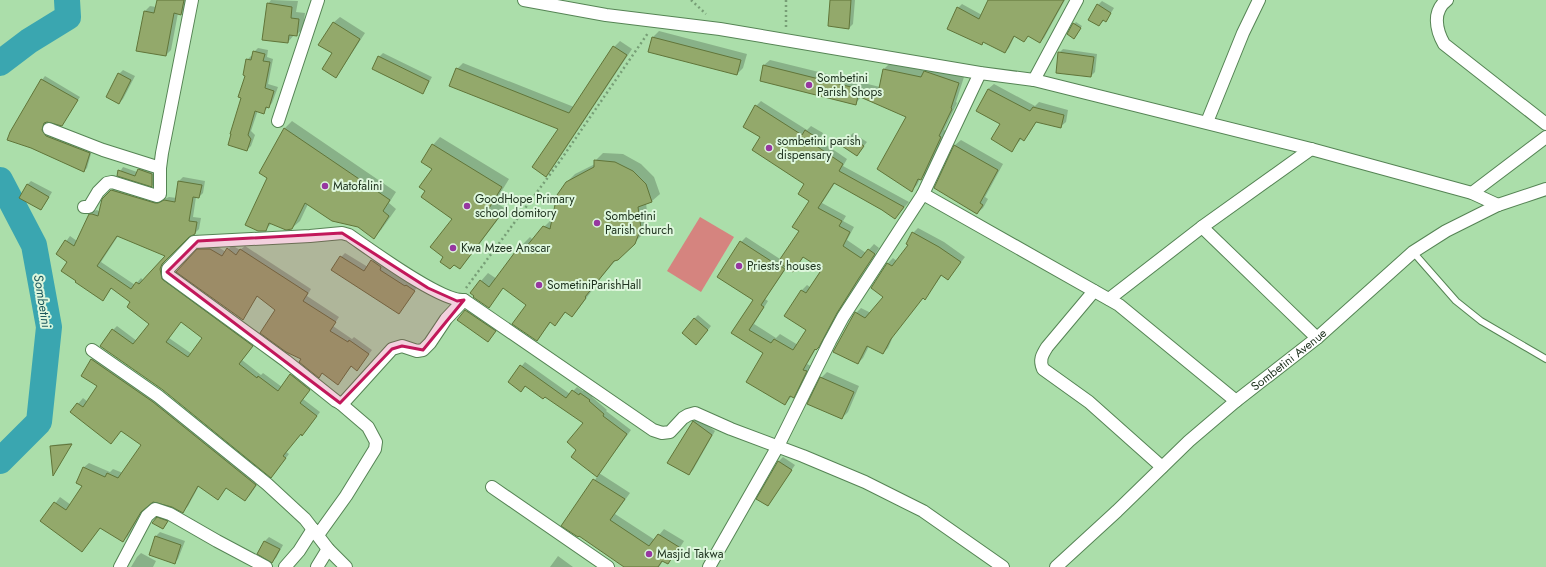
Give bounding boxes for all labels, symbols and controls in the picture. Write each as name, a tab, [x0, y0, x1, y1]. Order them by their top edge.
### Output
place label: Sombetini Parish Shops	[817, 69, 882, 101]
marker: Sombetini Parish Shops	[804, 80, 814, 90]
place label: sombetini parish dispensary	[777, 132, 861, 164]
marker: sombetini parish dispensary	[764, 143, 774, 153]
place label: Matofalini	[333, 177, 382, 195]
marker: Matofalini	[320, 181, 330, 191]
place label: GoodHope Primary school domitory	[475, 190, 575, 222]
marker: GoodHope Primary school domitory	[462, 201, 472, 211]
place label: Sombetini Parish church	[605, 207, 673, 239]
marker: Sombetini Parish church	[592, 218, 602, 228]
place label: Kwa Mzee Anscar	[461, 239, 551, 257]
marker: Kwa Mzee Anscar	[448, 243, 458, 253]
place label: Priests' houses	[747, 257, 821, 275]
marker: Priests' houses	[734, 261, 744, 271]
water label: Sombetini	[29, 273, 56, 330]
place label: SometiniParishHall	[547, 276, 641, 294]
marker: SometiniParishHall	[534, 280, 544, 290]
street label: Sombetini Avenue	[1247, 324, 1331, 395]
place label: Masjid Takwa	[657, 545, 724, 563]
marker: Masjid Takwa	[644, 549, 654, 559]

